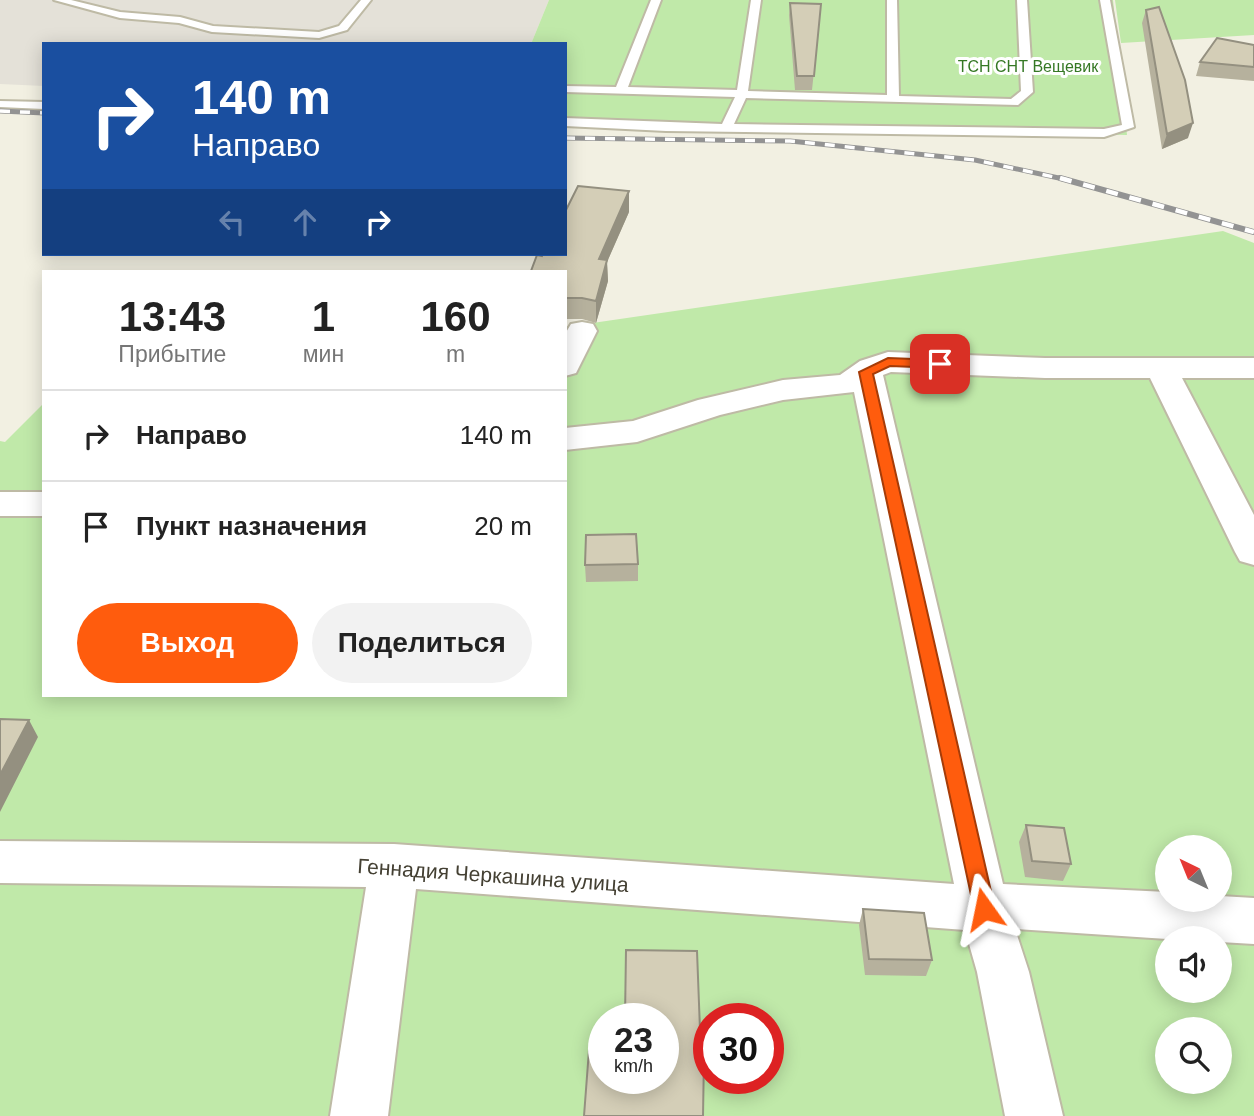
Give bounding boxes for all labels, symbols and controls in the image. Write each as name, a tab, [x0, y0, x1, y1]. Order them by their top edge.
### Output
park label: ТСН СНТ Вещевик	[958, 58, 1099, 75]
icon: right	[77, 70, 168, 161]
text: 140 m	[192, 70, 331, 124]
text: Направо	[192, 127, 320, 163]
icon: left	[213, 203, 251, 241]
icon: ahead	[286, 203, 324, 241]
icon: right	[359, 203, 397, 241]
text: 13:43	[119, 293, 226, 340]
text: 1	[312, 293, 335, 340]
text: 160	[421, 293, 491, 340]
pin	[910, 334, 970, 394]
text: Прибытие	[118, 341, 226, 367]
text: мин	[303, 341, 344, 367]
text: m	[446, 341, 465, 367]
icon: arrive	[921, 345, 959, 383]
icon: right	[77, 417, 115, 455]
text: Направо	[136, 420, 247, 450]
text: 140 m	[460, 420, 532, 450]
icon: arrive	[77, 508, 115, 546]
text: Пункт назначения	[136, 511, 367, 541]
text: 20 m	[474, 511, 532, 541]
button: Выход	[77, 603, 298, 683]
button: Поделиться	[312, 603, 532, 683]
north arrow	[1155, 835, 1232, 912]
map controls	[1155, 835, 1232, 1094]
street label: Геннадия Черкашина улица	[357, 854, 630, 896]
position arrow	[947, 872, 1021, 946]
button: sound	[1155, 926, 1232, 1003]
speed limit sign: 30	[693, 1003, 784, 1094]
button: search	[1155, 1017, 1232, 1094]
text: 23	[614, 1020, 653, 1059]
text: km/h	[614, 1056, 653, 1076]

